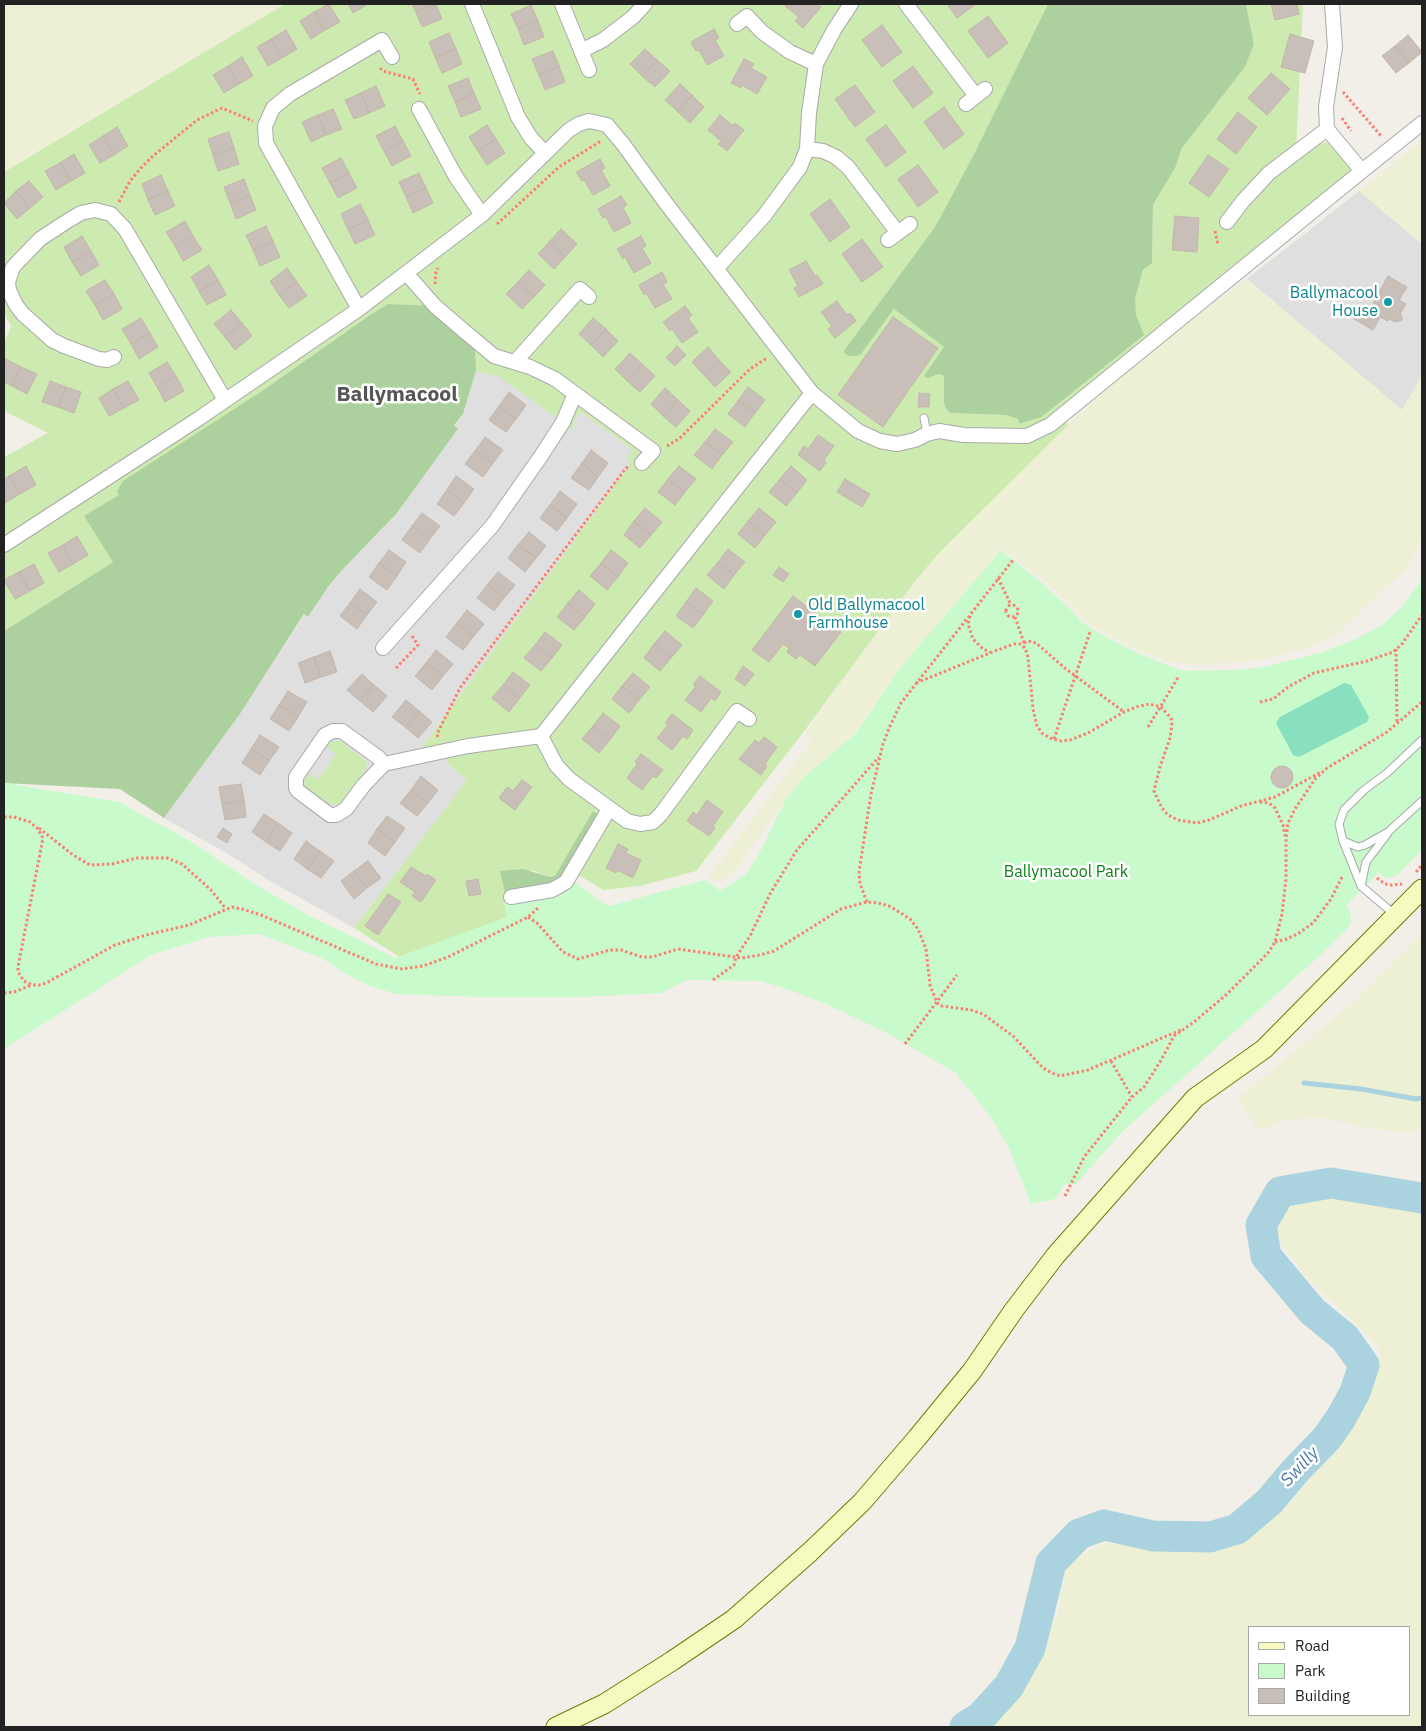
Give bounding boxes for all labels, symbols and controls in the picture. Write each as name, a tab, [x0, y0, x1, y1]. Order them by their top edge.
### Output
place label: Ballymacool House	[1290, 283, 1378, 321]
marker: Ballymacool House	[1382, 296, 1394, 308]
district label: Ballymacool	[336, 382, 458, 408]
place label: Old Ballymacool Farmhouse	[808, 595, 925, 633]
marker: Old Ballymacool Farmhouse	[792, 608, 804, 620]
park label: Ballymacool Park	[1004, 862, 1128, 882]
water label: Swilly	[1276, 1443, 1324, 1491]
legend	[1248, 1626, 1411, 1716]
text: Road	[1295, 1636, 1330, 1655]
text: Park	[1295, 1661, 1325, 1680]
text: Building	[1295, 1686, 1350, 1705]

